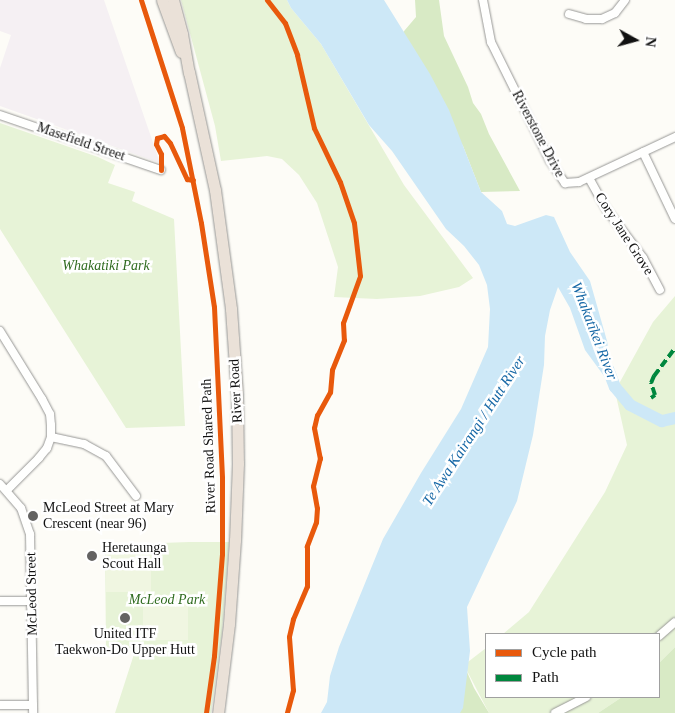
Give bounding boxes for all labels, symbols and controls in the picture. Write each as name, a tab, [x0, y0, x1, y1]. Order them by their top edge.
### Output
north arrow	[610, 15, 660, 65]
text: N	[642, 36, 658, 48]
street label: Riverstone Drive	[508, 88, 568, 180]
street label: Masefield Street	[35, 119, 127, 165]
street label: Cory Jane Grove	[591, 190, 657, 278]
park label: Whakatiki Park	[62, 258, 150, 274]
water label: Whakatīkei River	[567, 279, 621, 383]
water label: Te Awa Kairangi / Hutt River	[419, 352, 529, 510]
street label: River Road	[226, 359, 246, 423]
street label: River Road Shared Path	[198, 378, 220, 514]
place label: McLeod Street at Mary Crescent (near 96)	[43, 500, 174, 532]
marker: McLeod Street at Mary Crescent (near 96)	[27, 510, 39, 522]
place label: Heretaunga Scout Hall	[102, 540, 167, 572]
marker: Heretaunga Scout Hall	[86, 550, 98, 562]
street label: McLeod Street	[23, 552, 41, 636]
park label: McLeod Park	[129, 592, 205, 608]
marker: United ITF Taekwon-Do Upper Hutt	[119, 612, 131, 624]
place label: United ITF Taekwon-Do Upper Hutt	[55, 626, 195, 658]
legend	[485, 633, 660, 698]
text: Cycle path	[532, 644, 597, 660]
text: Path	[532, 669, 559, 685]

